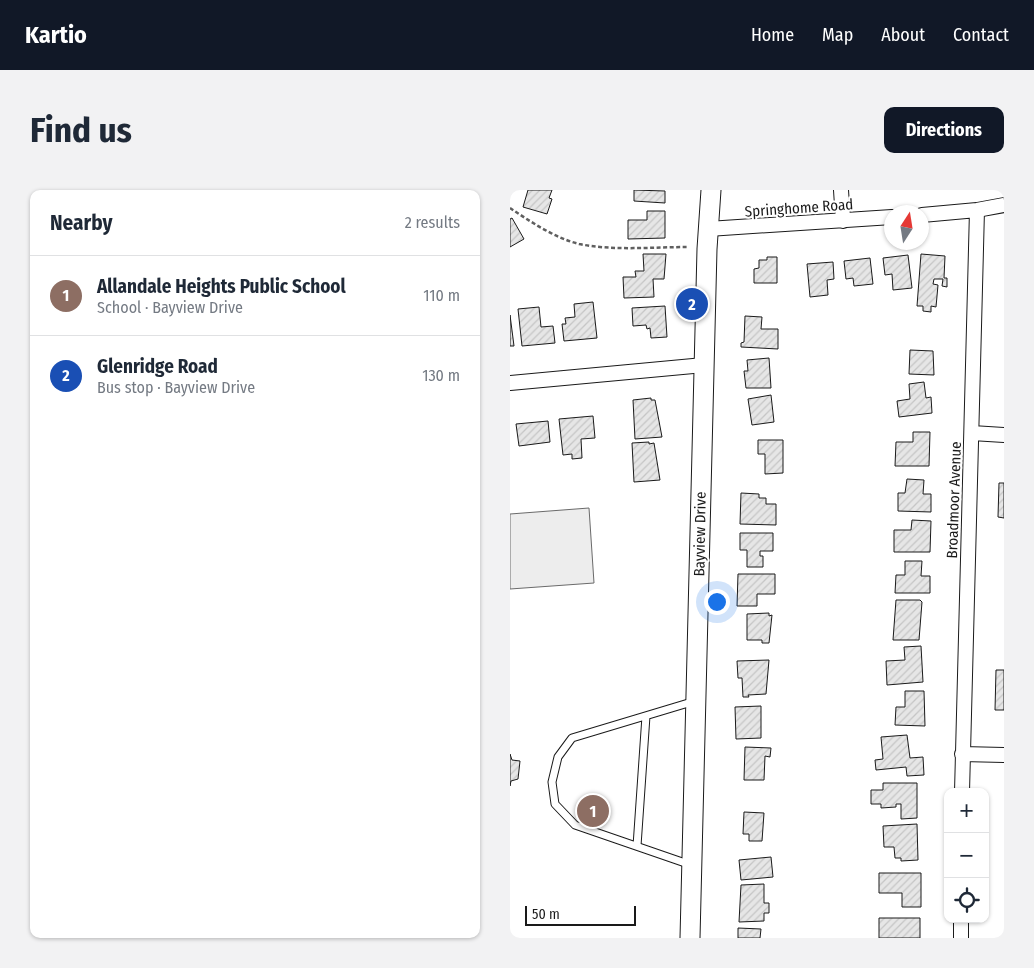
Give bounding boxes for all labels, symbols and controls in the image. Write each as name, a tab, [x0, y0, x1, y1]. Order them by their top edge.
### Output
text: Kartio	[25, 21, 87, 49]
text: Home	[751, 24, 794, 46]
text: Map	[822, 24, 853, 46]
text: About	[881, 24, 925, 46]
text: Contact	[953, 24, 1009, 46]
button: Directions	[884, 107, 1004, 153]
text: Find us	[30, 109, 132, 151]
street label: Springhome Road	[744, 195, 854, 221]
north arrow	[884, 205, 929, 250]
text: Nearby	[50, 210, 112, 236]
text: 2 results	[405, 213, 460, 232]
text: Allandale Heights Public School	[97, 275, 346, 298]
pin: 2	[676, 285, 708, 323]
text: 1	[63, 286, 69, 305]
text: 110 m	[423, 286, 460, 305]
text: School · Bayview Drive	[97, 298, 243, 317]
text: Glenridge Road	[97, 355, 218, 378]
text: 2	[62, 366, 70, 385]
text: 130 m	[422, 366, 460, 385]
text: Bus stop · Bayview Drive	[97, 378, 255, 397]
street label: Broadmoor Avenue	[943, 441, 965, 559]
street label: Bayview Drive	[690, 491, 710, 577]
your location	[704, 589, 730, 615]
map controls	[944, 788, 989, 923]
button: +	[944, 788, 989, 833]
pin: 1	[577, 792, 609, 830]
button: −	[944, 833, 989, 878]
button: locate	[944, 878, 989, 923]
scale bar	[525, 903, 636, 926]
text: 50 m	[532, 906, 560, 923]

